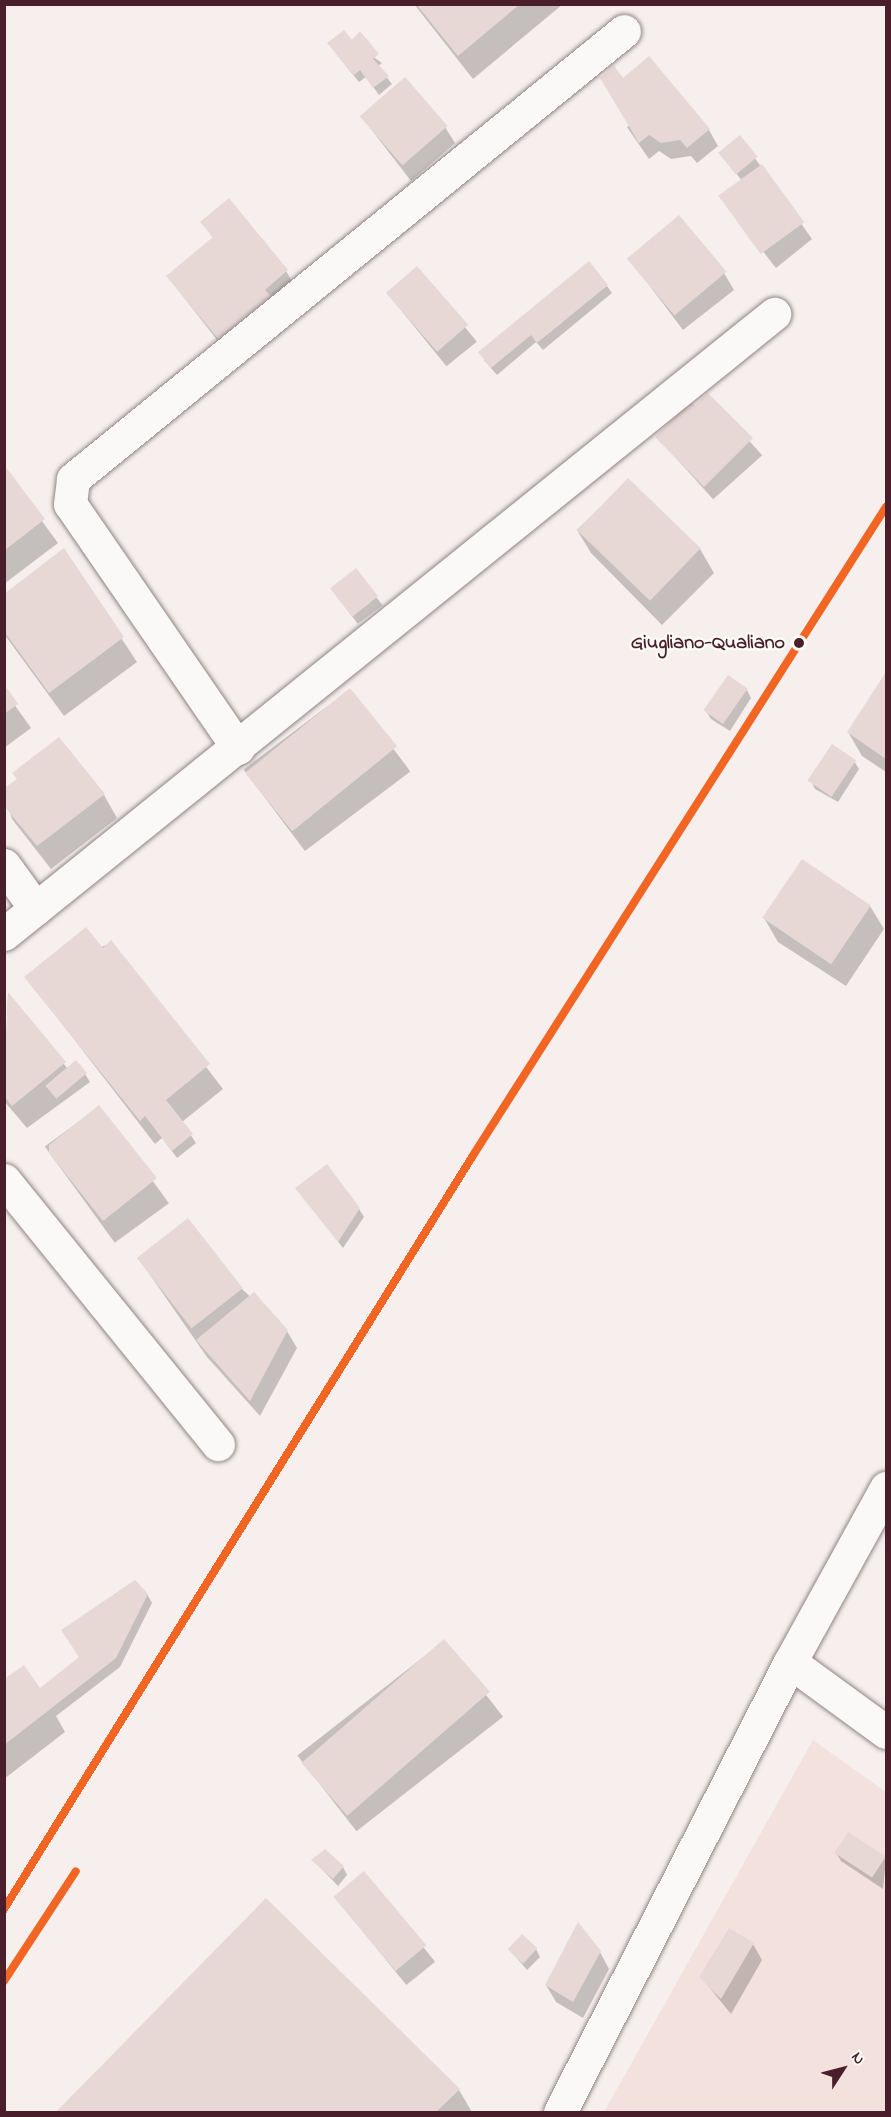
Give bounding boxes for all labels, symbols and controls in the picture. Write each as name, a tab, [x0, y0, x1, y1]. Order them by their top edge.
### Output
place label: Giugliano-Qualiano	[631, 631, 785, 655]
marker: Giugliano-Qualiano	[790, 634, 808, 652]
north arrow	[813, 2039, 873, 2099]
text: N	[845, 2047, 870, 2070]

